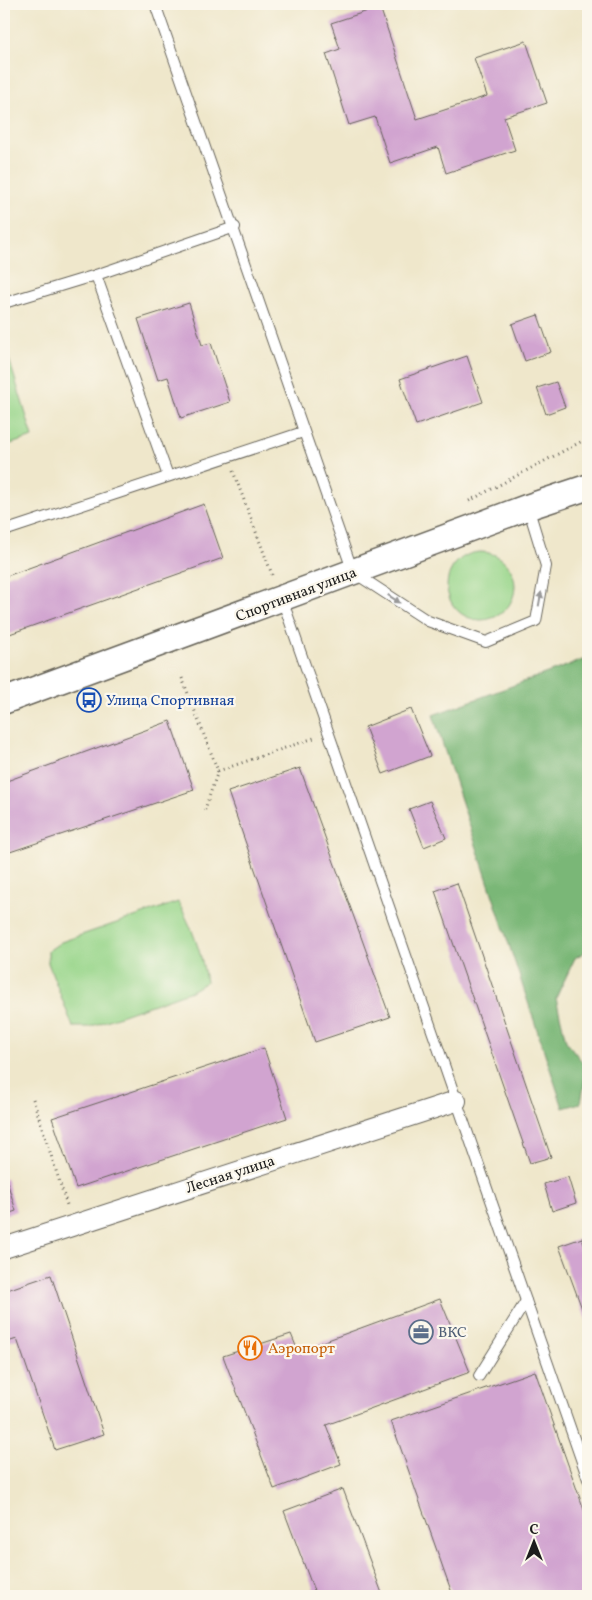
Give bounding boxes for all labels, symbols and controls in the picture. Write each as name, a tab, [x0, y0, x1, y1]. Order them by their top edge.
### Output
street label: Спортивная улица	[233, 563, 360, 628]
one-way arrow	[537, 591, 545, 607]
one-way arrow	[387, 594, 400, 604]
bus stop icon: Улица Спортивная	[76, 687, 102, 713]
place label: Улица Спортивная	[106, 691, 235, 712]
street label: Лесная улица	[183, 1151, 278, 1200]
office icon: ВКС	[408, 1319, 434, 1345]
place label: ВКС	[438, 1323, 467, 1344]
restaurant icon: Аэропорт	[237, 1335, 263, 1361]
place label: Аэропорт	[268, 1339, 335, 1360]
north arrow	[510, 1518, 560, 1568]
text: С	[529, 1521, 539, 1540]

